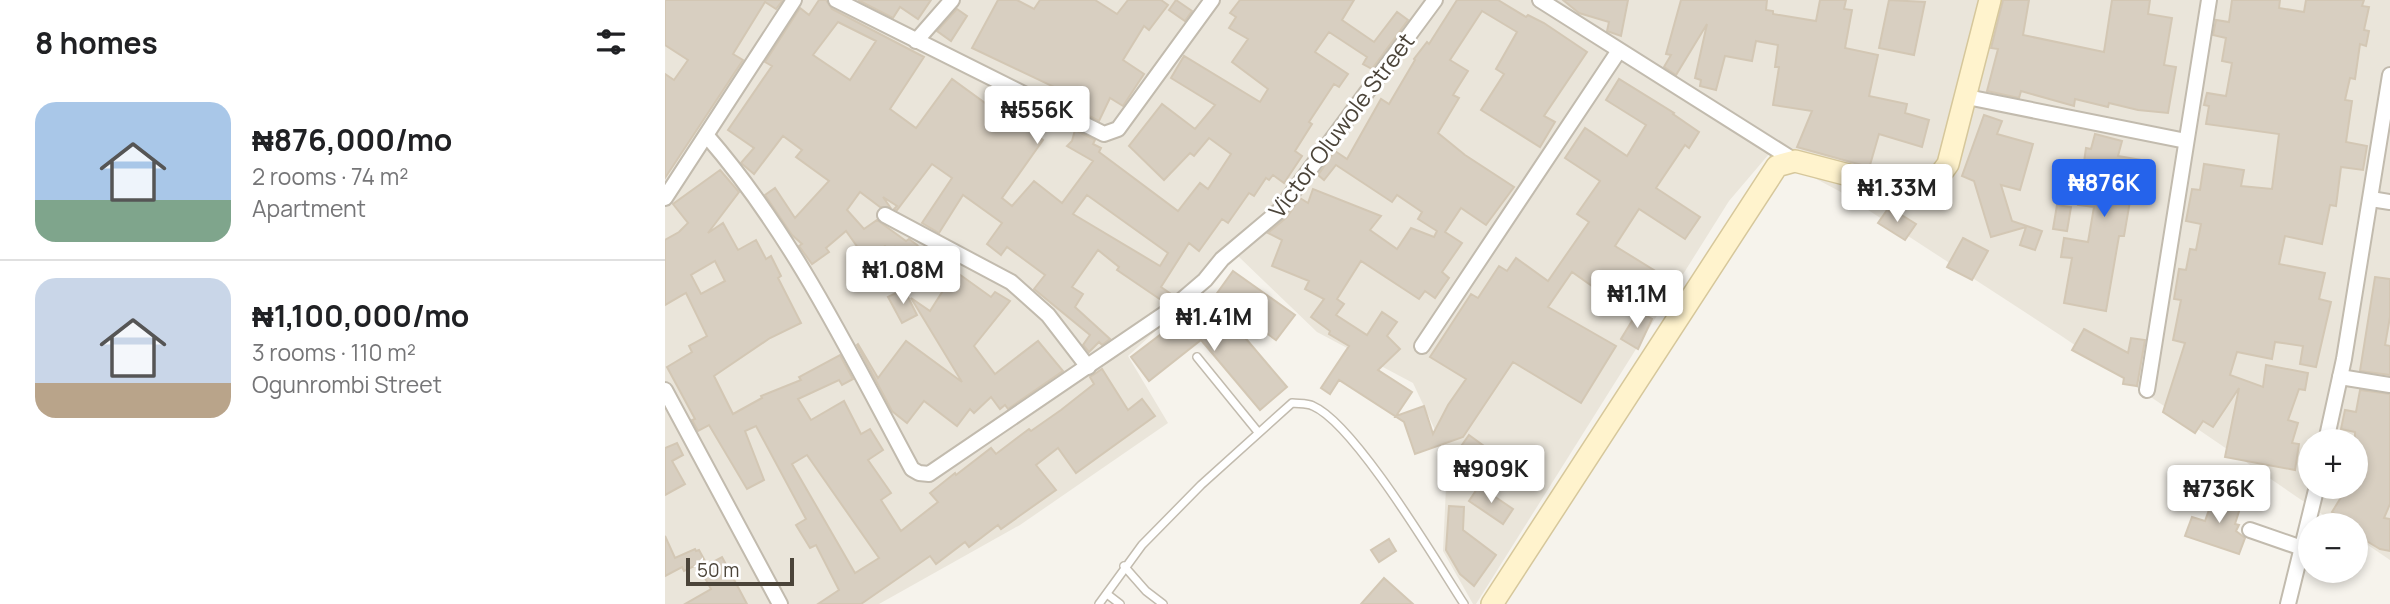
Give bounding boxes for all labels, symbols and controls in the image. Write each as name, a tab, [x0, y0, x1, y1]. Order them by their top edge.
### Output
text: 8 homes	[35, 22, 158, 63]
icon: filters	[592, 23, 630, 61]
street label: Victor Oluwole Street	[1261, 26, 1421, 224]
pin: ₦556K	[988, 86, 1086, 146]
text: ₦556K	[1001, 93, 1073, 125]
text: ₦876,000/mo	[252, 119, 452, 160]
icon: home	[91, 130, 175, 214]
text: 2 rooms · 74 m²	[252, 160, 408, 192]
pin: ₦876K	[2055, 160, 2153, 219]
pin: ₦1.33M	[1840, 164, 1954, 224]
text: ₦876K	[2068, 166, 2140, 198]
text: ₦1.33M	[1857, 171, 1937, 203]
text: Apartment	[252, 192, 366, 224]
pin: ₦1.08M	[846, 246, 960, 306]
text: ₦1.08M	[862, 253, 944, 285]
pin: ₦1.1M	[1588, 270, 1686, 330]
text: ₦1.1M	[1607, 277, 1667, 309]
pin: ₦1.41M	[1157, 294, 1271, 353]
text: ₦1,100,000/mo	[252, 295, 469, 336]
text: ₦1.41M	[1176, 300, 1252, 332]
icon: home	[91, 306, 175, 390]
text: 3 rooms · 110 m²	[252, 336, 416, 368]
text: Ogunrombi Street	[252, 368, 442, 400]
map controls	[2298, 429, 2368, 583]
button: +	[2298, 429, 2368, 499]
pin: ₦909K	[1442, 446, 1540, 505]
text: ₦909K	[1453, 452, 1529, 484]
pin: ₦736K	[2170, 466, 2268, 525]
text: ₦736K	[2183, 472, 2255, 504]
button: −	[2298, 513, 2368, 583]
scale bar	[686, 555, 795, 587]
text: 50 m	[697, 557, 739, 583]

